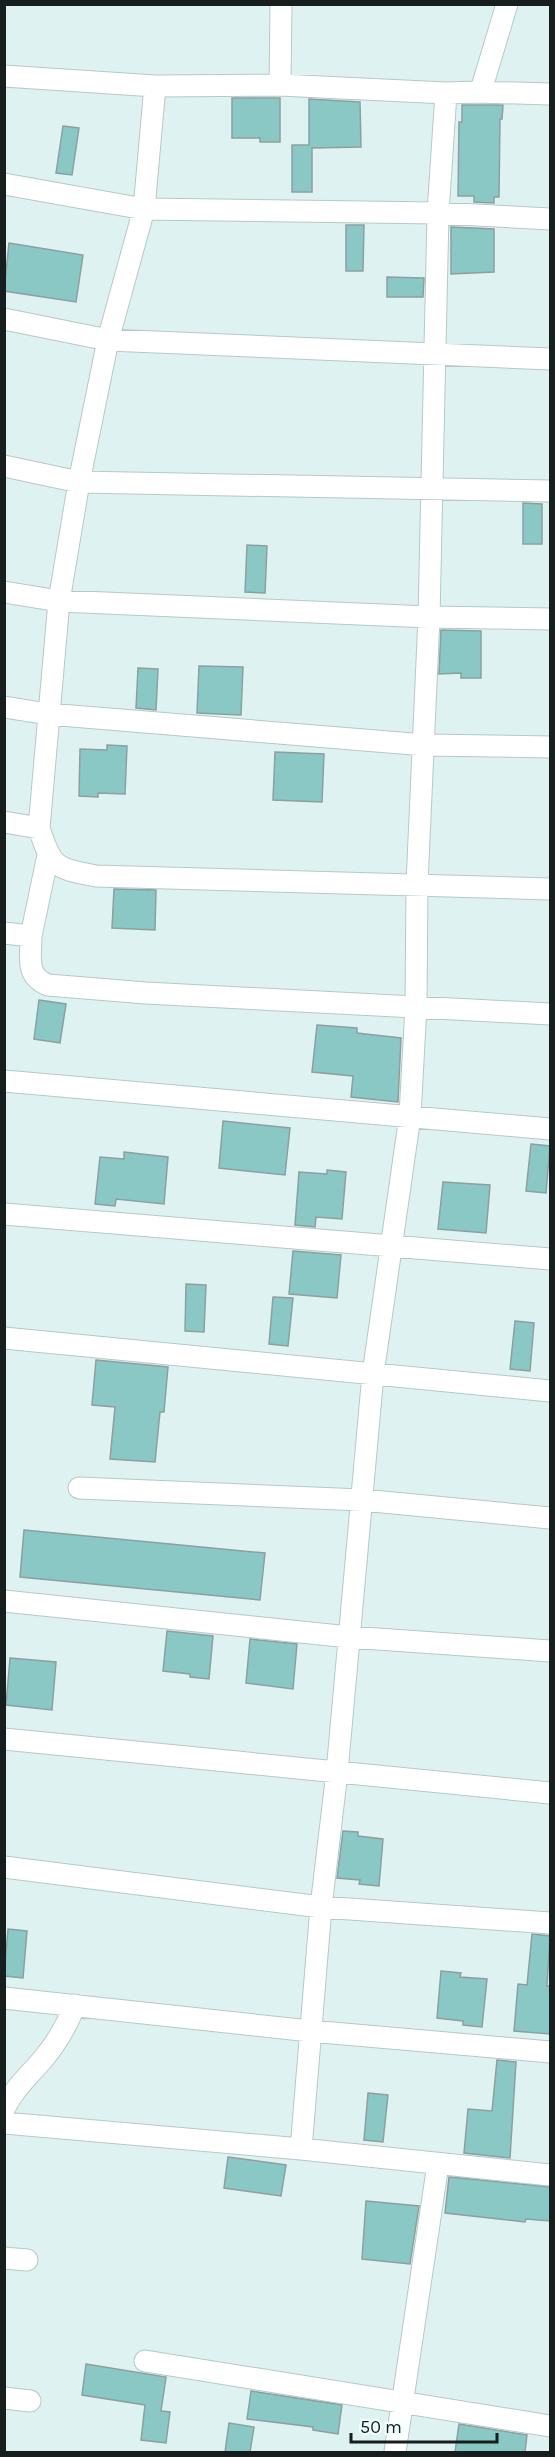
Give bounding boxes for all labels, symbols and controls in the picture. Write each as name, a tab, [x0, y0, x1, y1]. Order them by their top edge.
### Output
scale bar	[351, 2406, 496, 2444]
text: 50 m	[360, 2416, 402, 2438]

